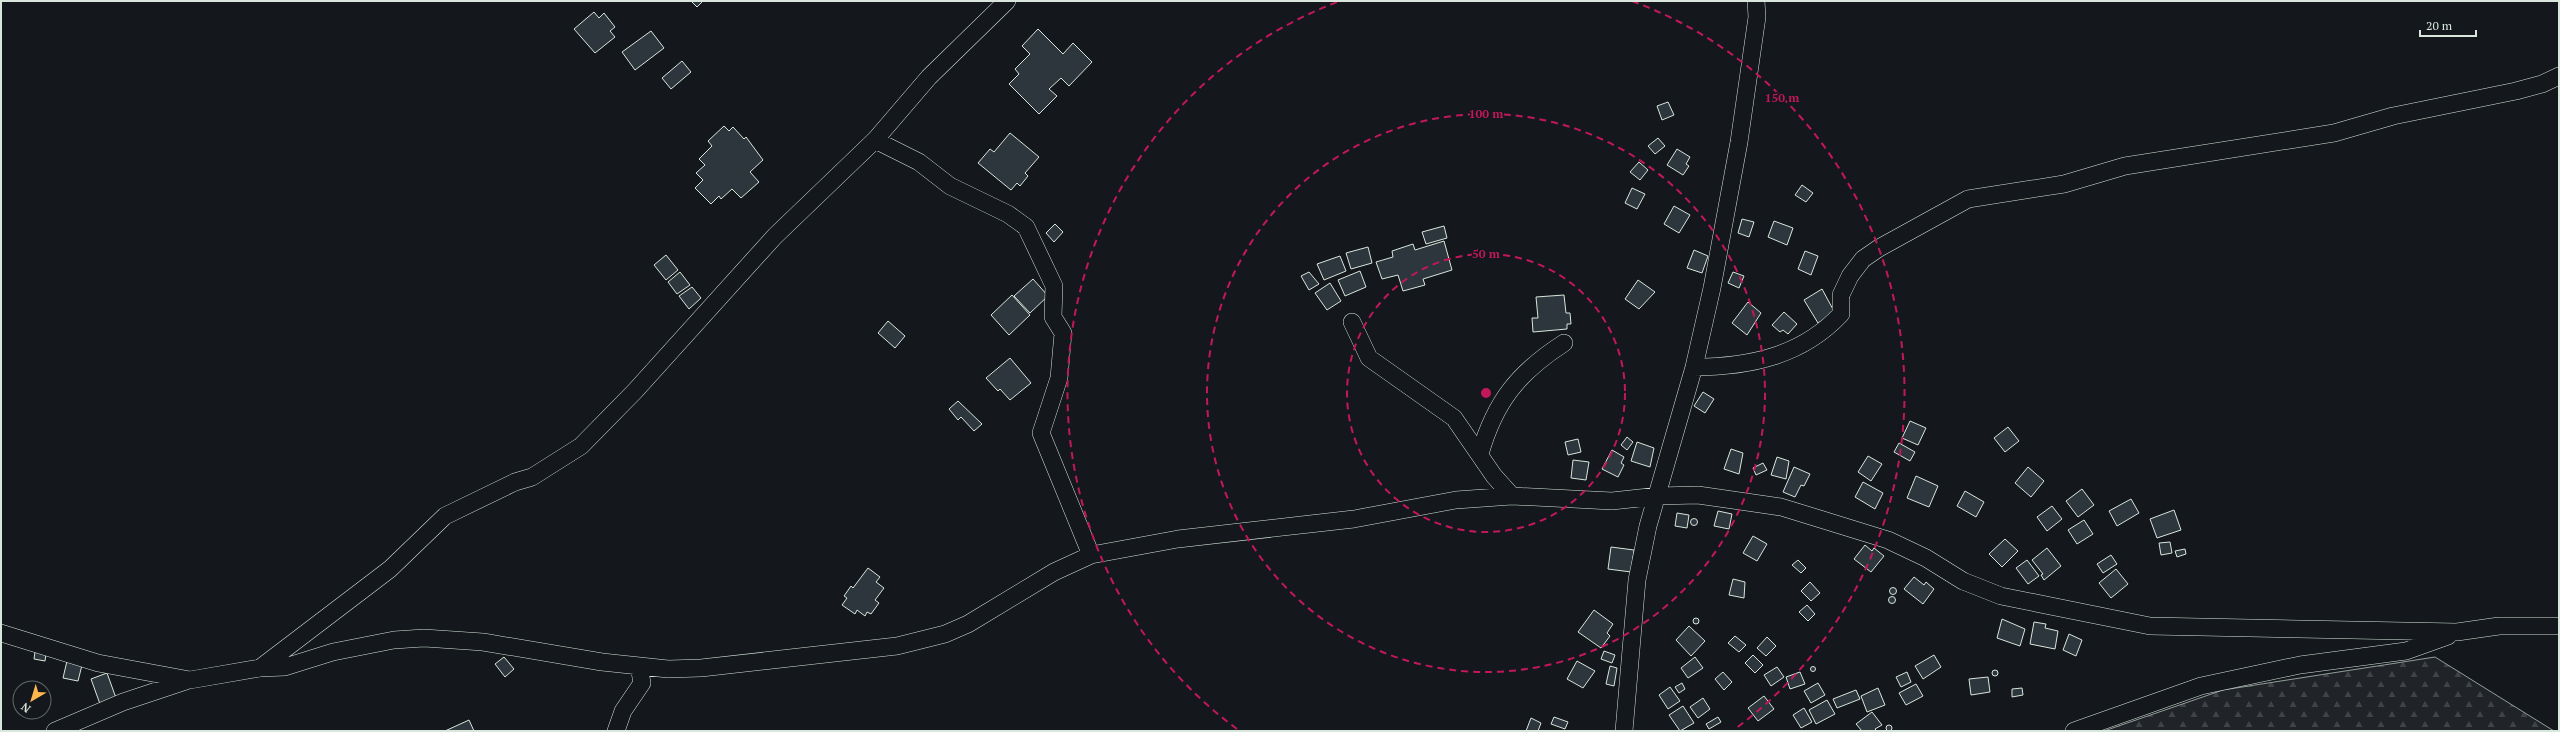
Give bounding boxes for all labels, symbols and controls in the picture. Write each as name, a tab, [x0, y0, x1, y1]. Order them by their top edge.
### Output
scale bar	[2420, 12, 2476, 38]
text: 20 m	[2426, 18, 2453, 33]
text: 150 m	[1765, 90, 1799, 105]
text: 100 m	[1469, 106, 1503, 121]
text: 50 m	[1472, 246, 1500, 261]
centre of rings	[1479, 386, 1493, 400]
north arrow	[12, 680, 52, 720]
text: N	[18, 699, 33, 716]

